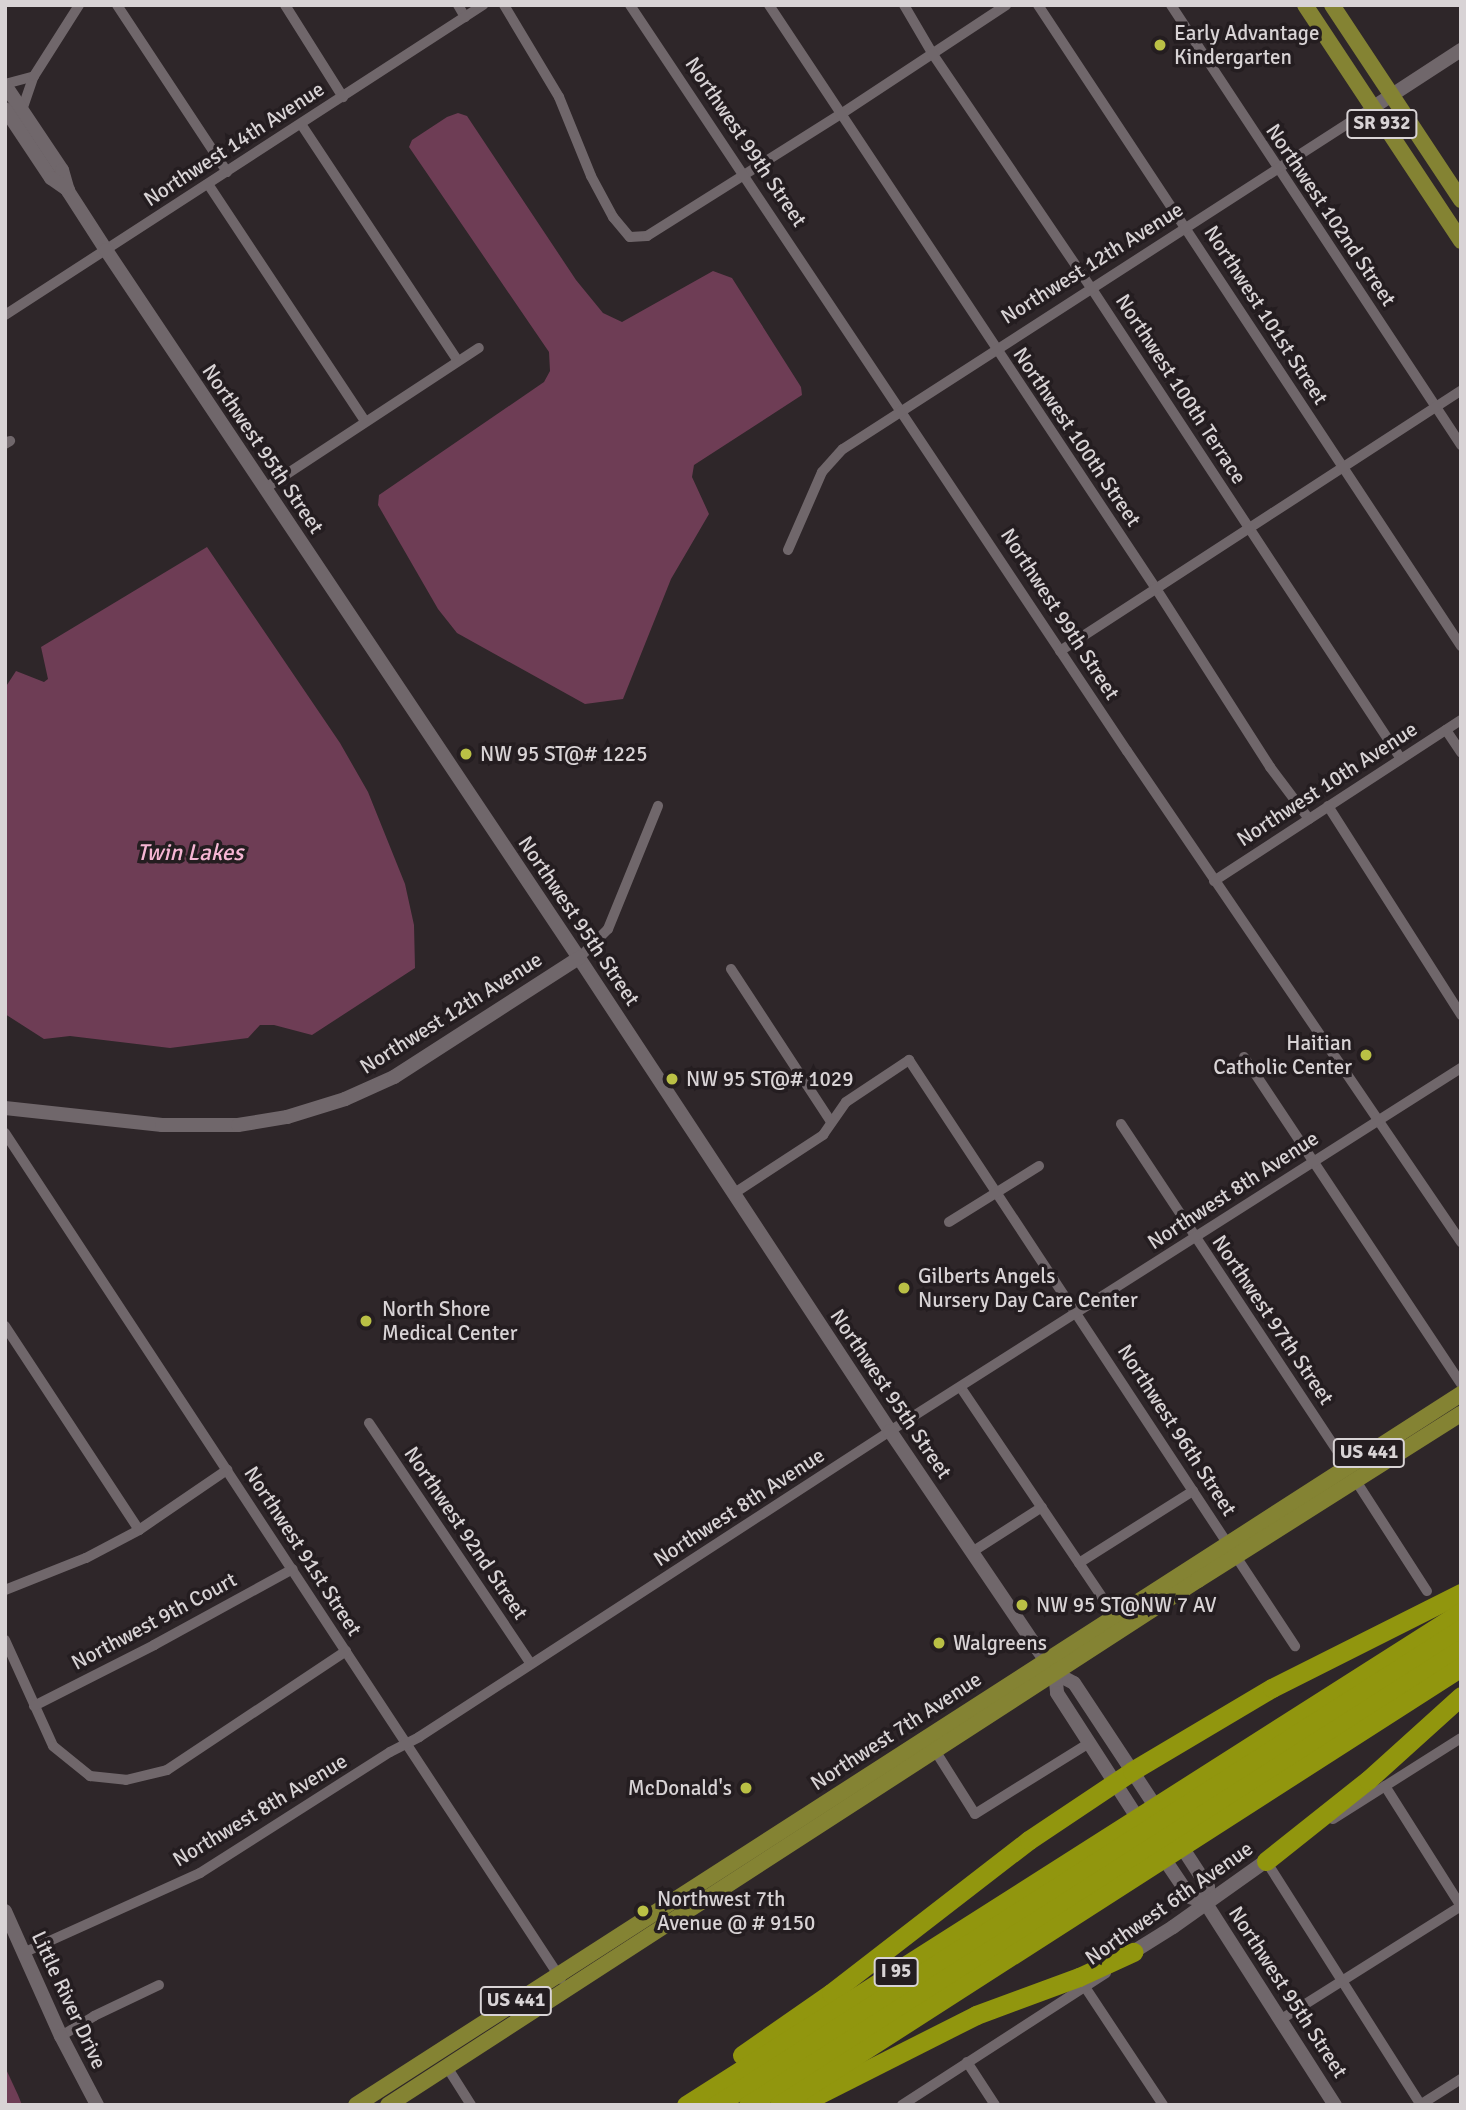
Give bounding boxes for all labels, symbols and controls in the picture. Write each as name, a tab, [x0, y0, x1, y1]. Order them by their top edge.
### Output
place label: Early Advantage Kindergarten	[1174, 20, 1319, 70]
marker: Early Advantage Kindergarten	[1152, 37, 1168, 53]
street label: Northwest 99th Street	[680, 52, 812, 232]
street label: Northwest 14th Avenue	[139, 76, 329, 212]
road number: SR 932	[1345, 108, 1419, 140]
street label: Northwest 102nd Street	[1261, 119, 1401, 311]
street label: Northwest 12th Avenue	[996, 197, 1188, 329]
street label: Northwest 101st Street	[1199, 221, 1333, 409]
street label: Northwest 100th Terrace	[1110, 289, 1252, 489]
street label: Northwest 100th Street	[1008, 343, 1146, 531]
street label: Northwest 95th Street	[197, 359, 329, 539]
street label: Northwest 99th Street	[995, 524, 1125, 704]
street label: Northwest 10th Avenue	[1232, 716, 1422, 852]
place label: NW 95 ST@# 1225	[480, 741, 648, 767]
marker: NW 95 ST@# 1225	[458, 746, 474, 762]
street label: Northwest 95th Street	[513, 831, 645, 1011]
water label: Twin Lakes	[137, 839, 243, 867]
street label: Northwest 12th Avenue	[355, 947, 547, 1079]
place label: Haitian Catholic Center	[1213, 1030, 1352, 1080]
marker: Haitian Catholic Center	[1358, 1047, 1374, 1063]
place label: NW 95 ST@# 1029	[686, 1066, 854, 1092]
marker: NW 95 ST@# 1029	[664, 1071, 680, 1087]
street label: Northwest 8th Avenue	[1143, 1125, 1323, 1255]
street label: Northwest 97th Street	[1207, 1230, 1339, 1410]
place label: Gilberts Angels Nursery Day Care Center	[918, 1263, 1138, 1313]
marker: Gilberts Angels Nursery Day Care Center	[896, 1280, 912, 1296]
place label: North Shore Medical Center	[382, 1296, 517, 1346]
street label: Northwest 95th Street	[825, 1304, 957, 1484]
marker: North Shore Medical Center	[356, 1311, 376, 1331]
street label: Northwest 96th Street	[1112, 1340, 1242, 1520]
road number: US 441	[1332, 1438, 1406, 1469]
street label: Northwest 92nd Street	[399, 1442, 533, 1624]
street label: Northwest 8th Avenue	[649, 1442, 829, 1572]
street label: Northwest 91st Street	[239, 1462, 367, 1640]
street label: Northwest 9th Court	[67, 1567, 241, 1675]
place label: NW 95 ST@NW 7 AV	[1036, 1592, 1217, 1618]
marker: NW 95 ST@NW 7 AV	[1014, 1597, 1030, 1613]
place label: Walgreens	[953, 1630, 1047, 1656]
marker: Walgreens	[931, 1635, 947, 1651]
street label: Northwest 7th Avenue	[806, 1666, 986, 1796]
street label: Northwest 8th Avenue	[168, 1748, 352, 1872]
place label: McDonald's	[628, 1775, 732, 1801]
marker: McDonald's	[738, 1780, 754, 1796]
street label: Northwest 6th Avenue	[1080, 1836, 1258, 1970]
place label: Northwest 7th Avenue @ # 9150	[657, 1886, 815, 1936]
street label: Northwest 95th Street	[1223, 1902, 1353, 2082]
marker: Northwest 7th Avenue @ # 9150	[635, 1903, 651, 1919]
street label: Little River Drive	[26, 1927, 112, 2073]
road number: I 95	[873, 1956, 919, 1988]
road number: US 441	[479, 1985, 553, 2016]

